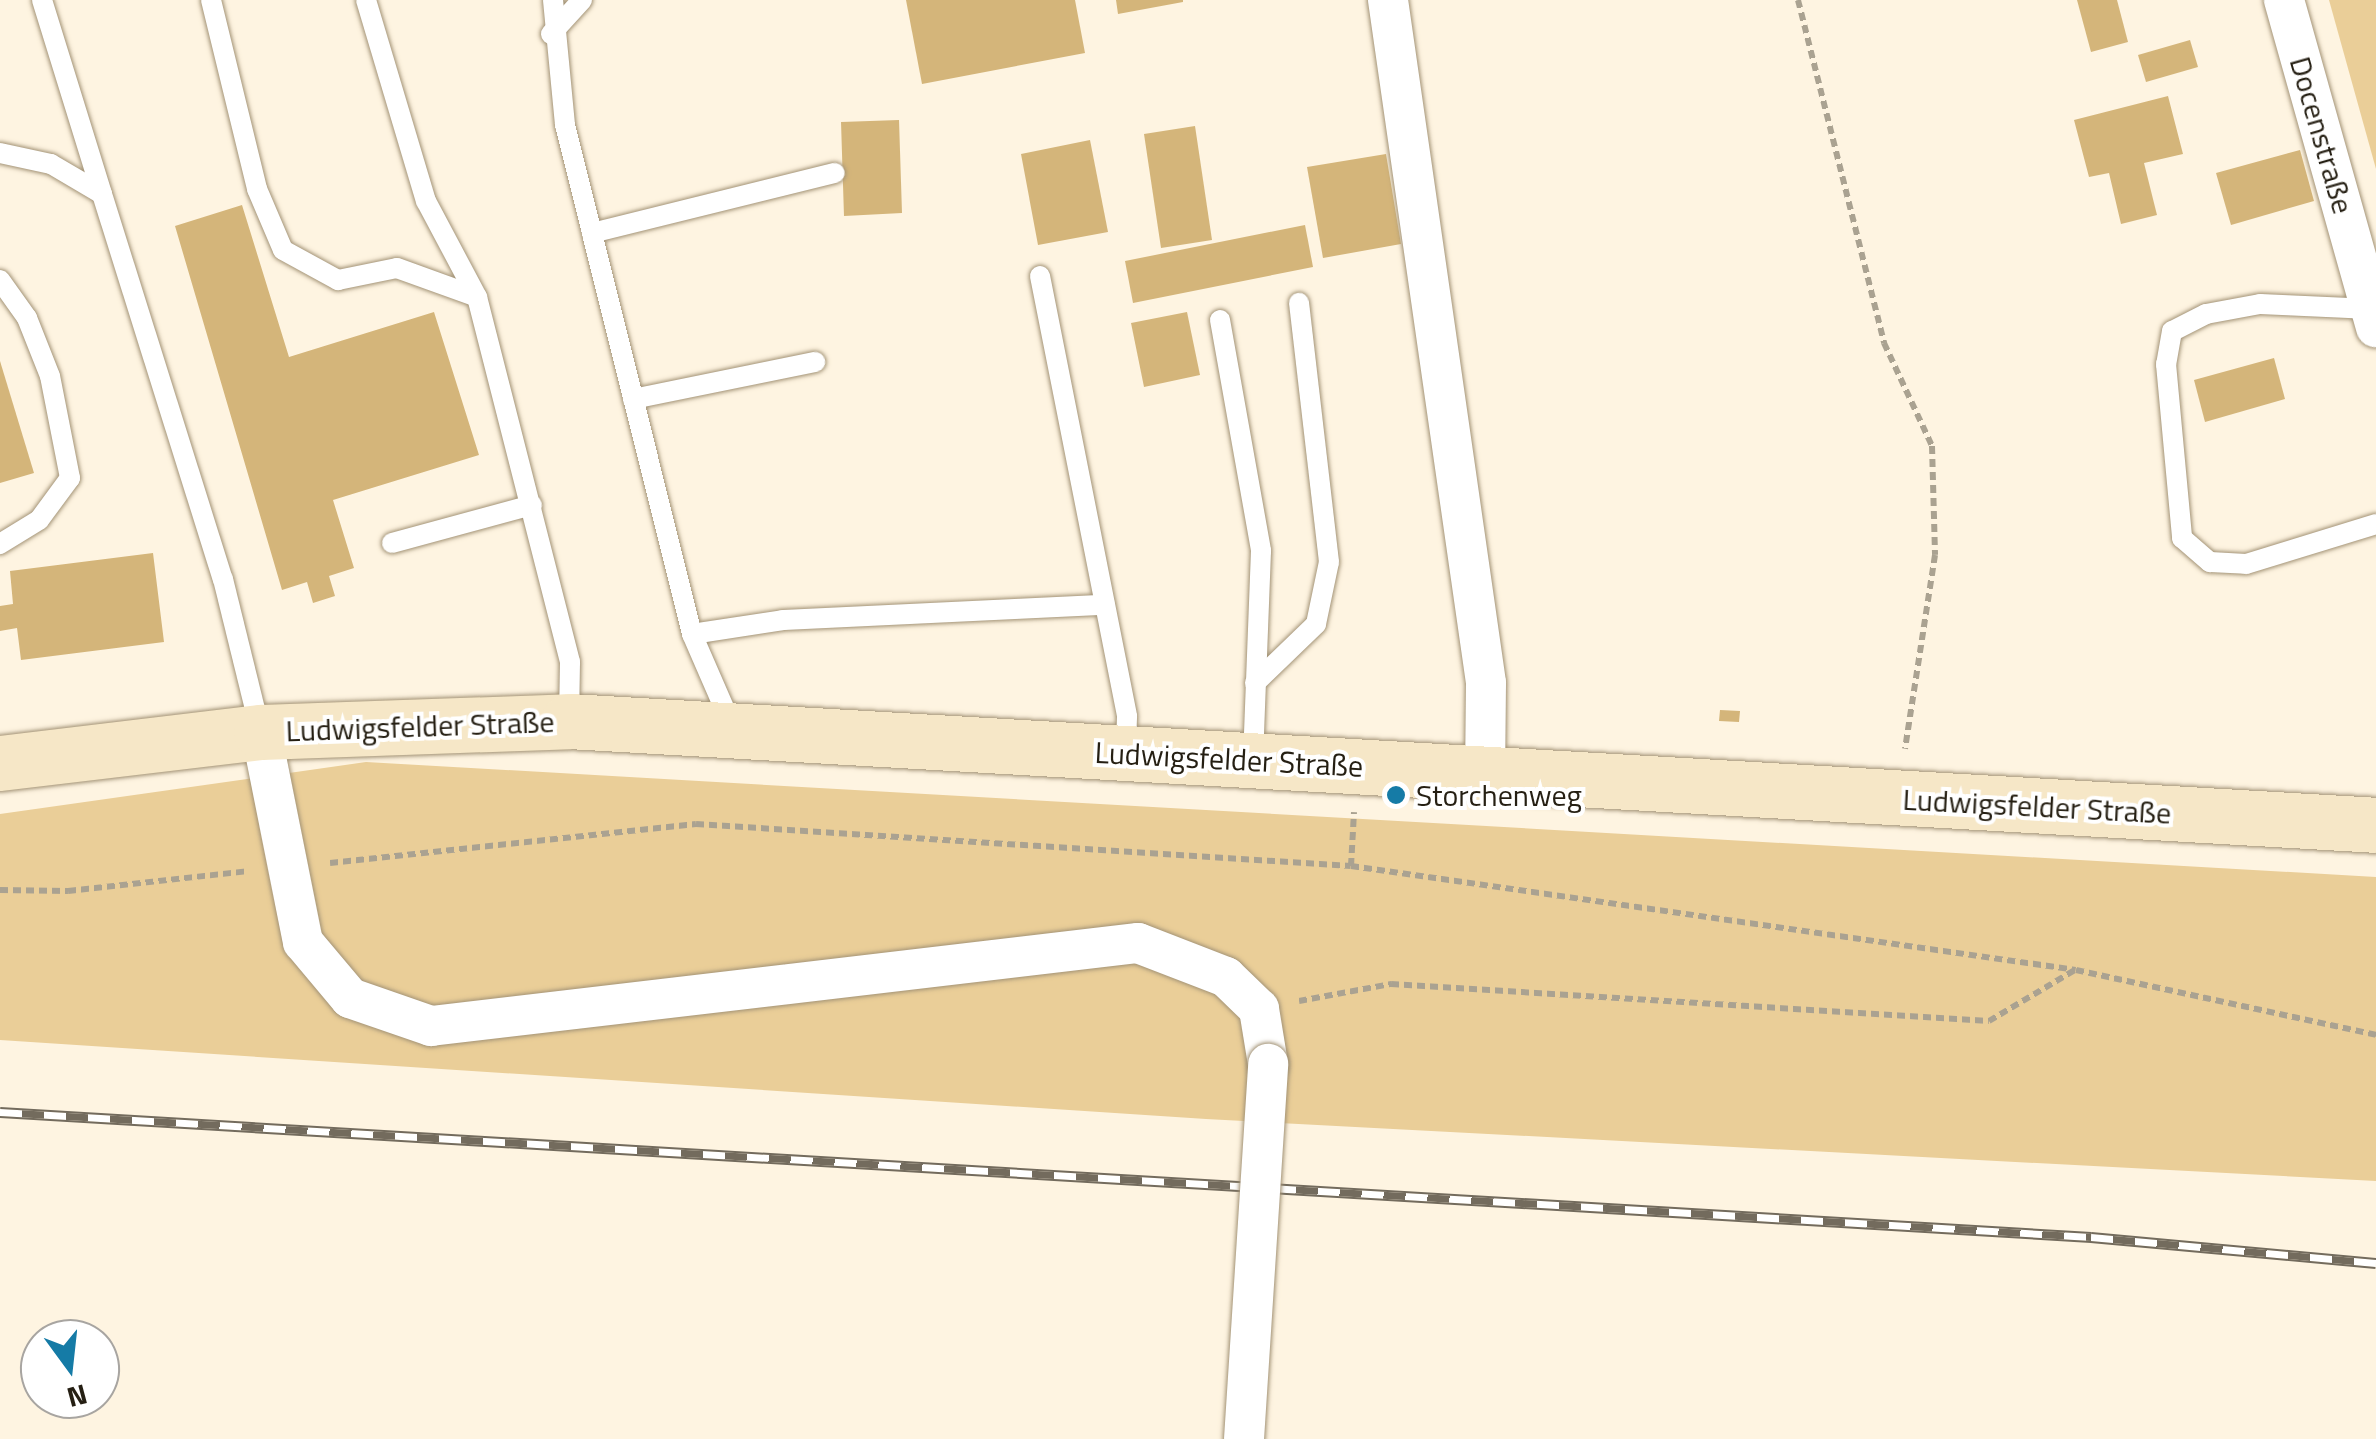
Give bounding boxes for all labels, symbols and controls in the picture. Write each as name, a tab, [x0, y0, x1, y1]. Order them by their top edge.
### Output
street label: Docenstraße	[2282, 52, 2362, 218]
street label: Ludwigsfelder Straße	[285, 703, 555, 749]
street label: Ludwigsfelder Straße	[1094, 734, 1364, 784]
place label: Storchenweg	[1416, 777, 1582, 813]
street label: Ludwigsfelder Straße	[1902, 781, 2172, 831]
marker: Storchenweg	[1385, 784, 1407, 806]
north arrow	[20, 1319, 120, 1419]
text: N	[62, 1373, 92, 1420]

